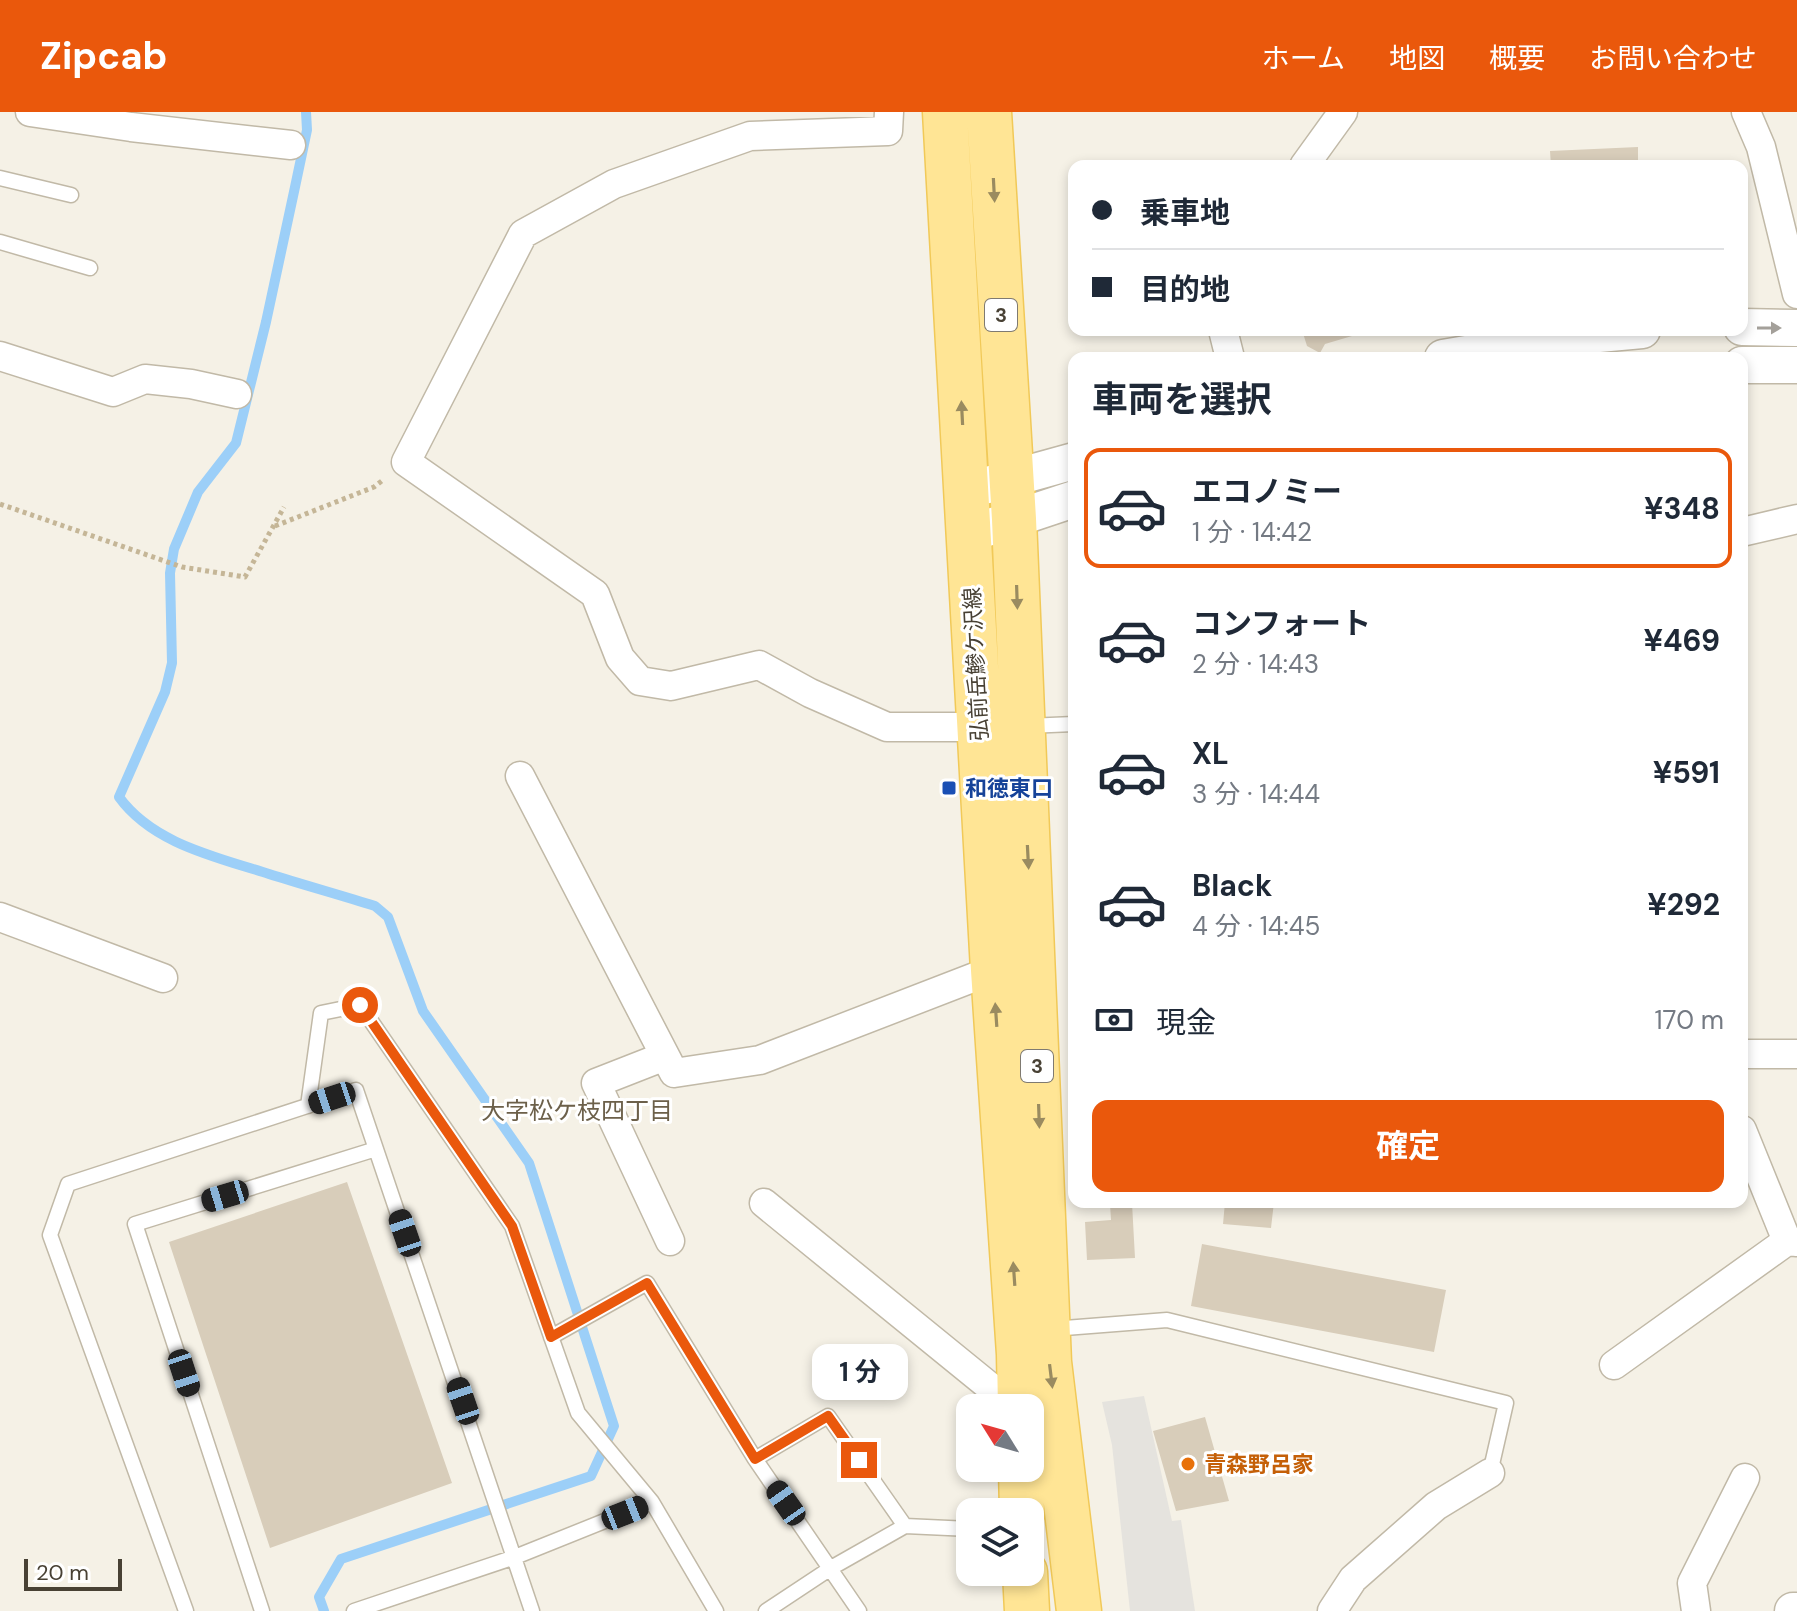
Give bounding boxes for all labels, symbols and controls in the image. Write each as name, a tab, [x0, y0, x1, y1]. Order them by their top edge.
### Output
text: Zipcab	[40, 31, 167, 81]
text: ホーム	[1262, 40, 1345, 77]
text: 地図	[1389, 40, 1445, 77]
text: 概要	[1489, 40, 1545, 77]
text: お問い合わせ	[1589, 40, 1757, 77]
one-way arrow	[988, 178, 1001, 203]
text: 乗車地	[1140, 193, 1230, 232]
text: 目的地	[1140, 270, 1230, 309]
road number: 3	[985, 299, 1017, 331]
one-way arrow	[1757, 322, 1783, 334]
text: 車両を選択	[1092, 376, 1272, 423]
one-way arrow	[955, 400, 968, 425]
icon: car	[1096, 472, 1168, 544]
text: エコノミー	[1192, 472, 1342, 511]
text: ¥348	[1644, 489, 1720, 528]
text: 1 分 · 14:42	[1192, 515, 1312, 549]
one-way arrow	[1011, 585, 1024, 610]
street label: 弘前岳鰺ケ沢線	[957, 586, 995, 742]
icon: car	[1096, 604, 1168, 676]
text: コンフォート	[1192, 604, 1371, 643]
text: ¥469	[1644, 621, 1720, 660]
text: 2 分 · 14:43	[1192, 647, 1319, 681]
text: XL	[1192, 734, 1229, 773]
icon: car	[1096, 736, 1168, 808]
text: ¥591	[1653, 753, 1720, 792]
place label: 和徳東口	[965, 774, 1053, 803]
text: 3 分 · 14:44	[1192, 777, 1320, 811]
marker: 和徳東口	[940, 779, 958, 797]
one-way arrow	[1022, 845, 1035, 870]
text: Black	[1192, 866, 1272, 905]
icon: car	[1096, 868, 1168, 940]
text: ¥292	[1647, 885, 1720, 924]
text: 4 分 · 14:45	[1192, 909, 1320, 943]
route start	[342, 987, 378, 1023]
icon: cash	[1092, 998, 1136, 1042]
one-way arrow	[989, 1002, 1002, 1027]
text: 現金	[1156, 1003, 1216, 1042]
text: 170 m	[1655, 1003, 1724, 1037]
road number: 3	[1021, 1050, 1053, 1082]
car	[305, 1079, 359, 1117]
district label: 大字松ケ枝四丁目	[481, 1095, 673, 1126]
button: 確定	[1092, 1100, 1724, 1192]
one-way arrow	[1033, 1104, 1046, 1129]
car	[199, 1178, 251, 1214]
car	[386, 1206, 424, 1260]
one-way arrow	[1007, 1261, 1020, 1286]
callout: 1 分	[811, 1344, 907, 1400]
car	[165, 1346, 203, 1400]
text: 1 分	[839, 1355, 881, 1389]
one-way arrow	[1044, 1364, 1057, 1389]
car	[444, 1374, 482, 1428]
north arrow	[956, 1394, 1044, 1482]
map controls	[956, 1394, 1044, 1586]
route end	[841, 1442, 877, 1478]
place label: 青森野呂家	[1204, 1450, 1314, 1479]
marker: 青森野呂家	[1179, 1455, 1197, 1473]
car	[762, 1476, 810, 1530]
car	[598, 1493, 652, 1533]
button: layers	[956, 1498, 1044, 1586]
scale bar	[24, 1555, 122, 1591]
text: 20 m	[36, 1558, 89, 1587]

